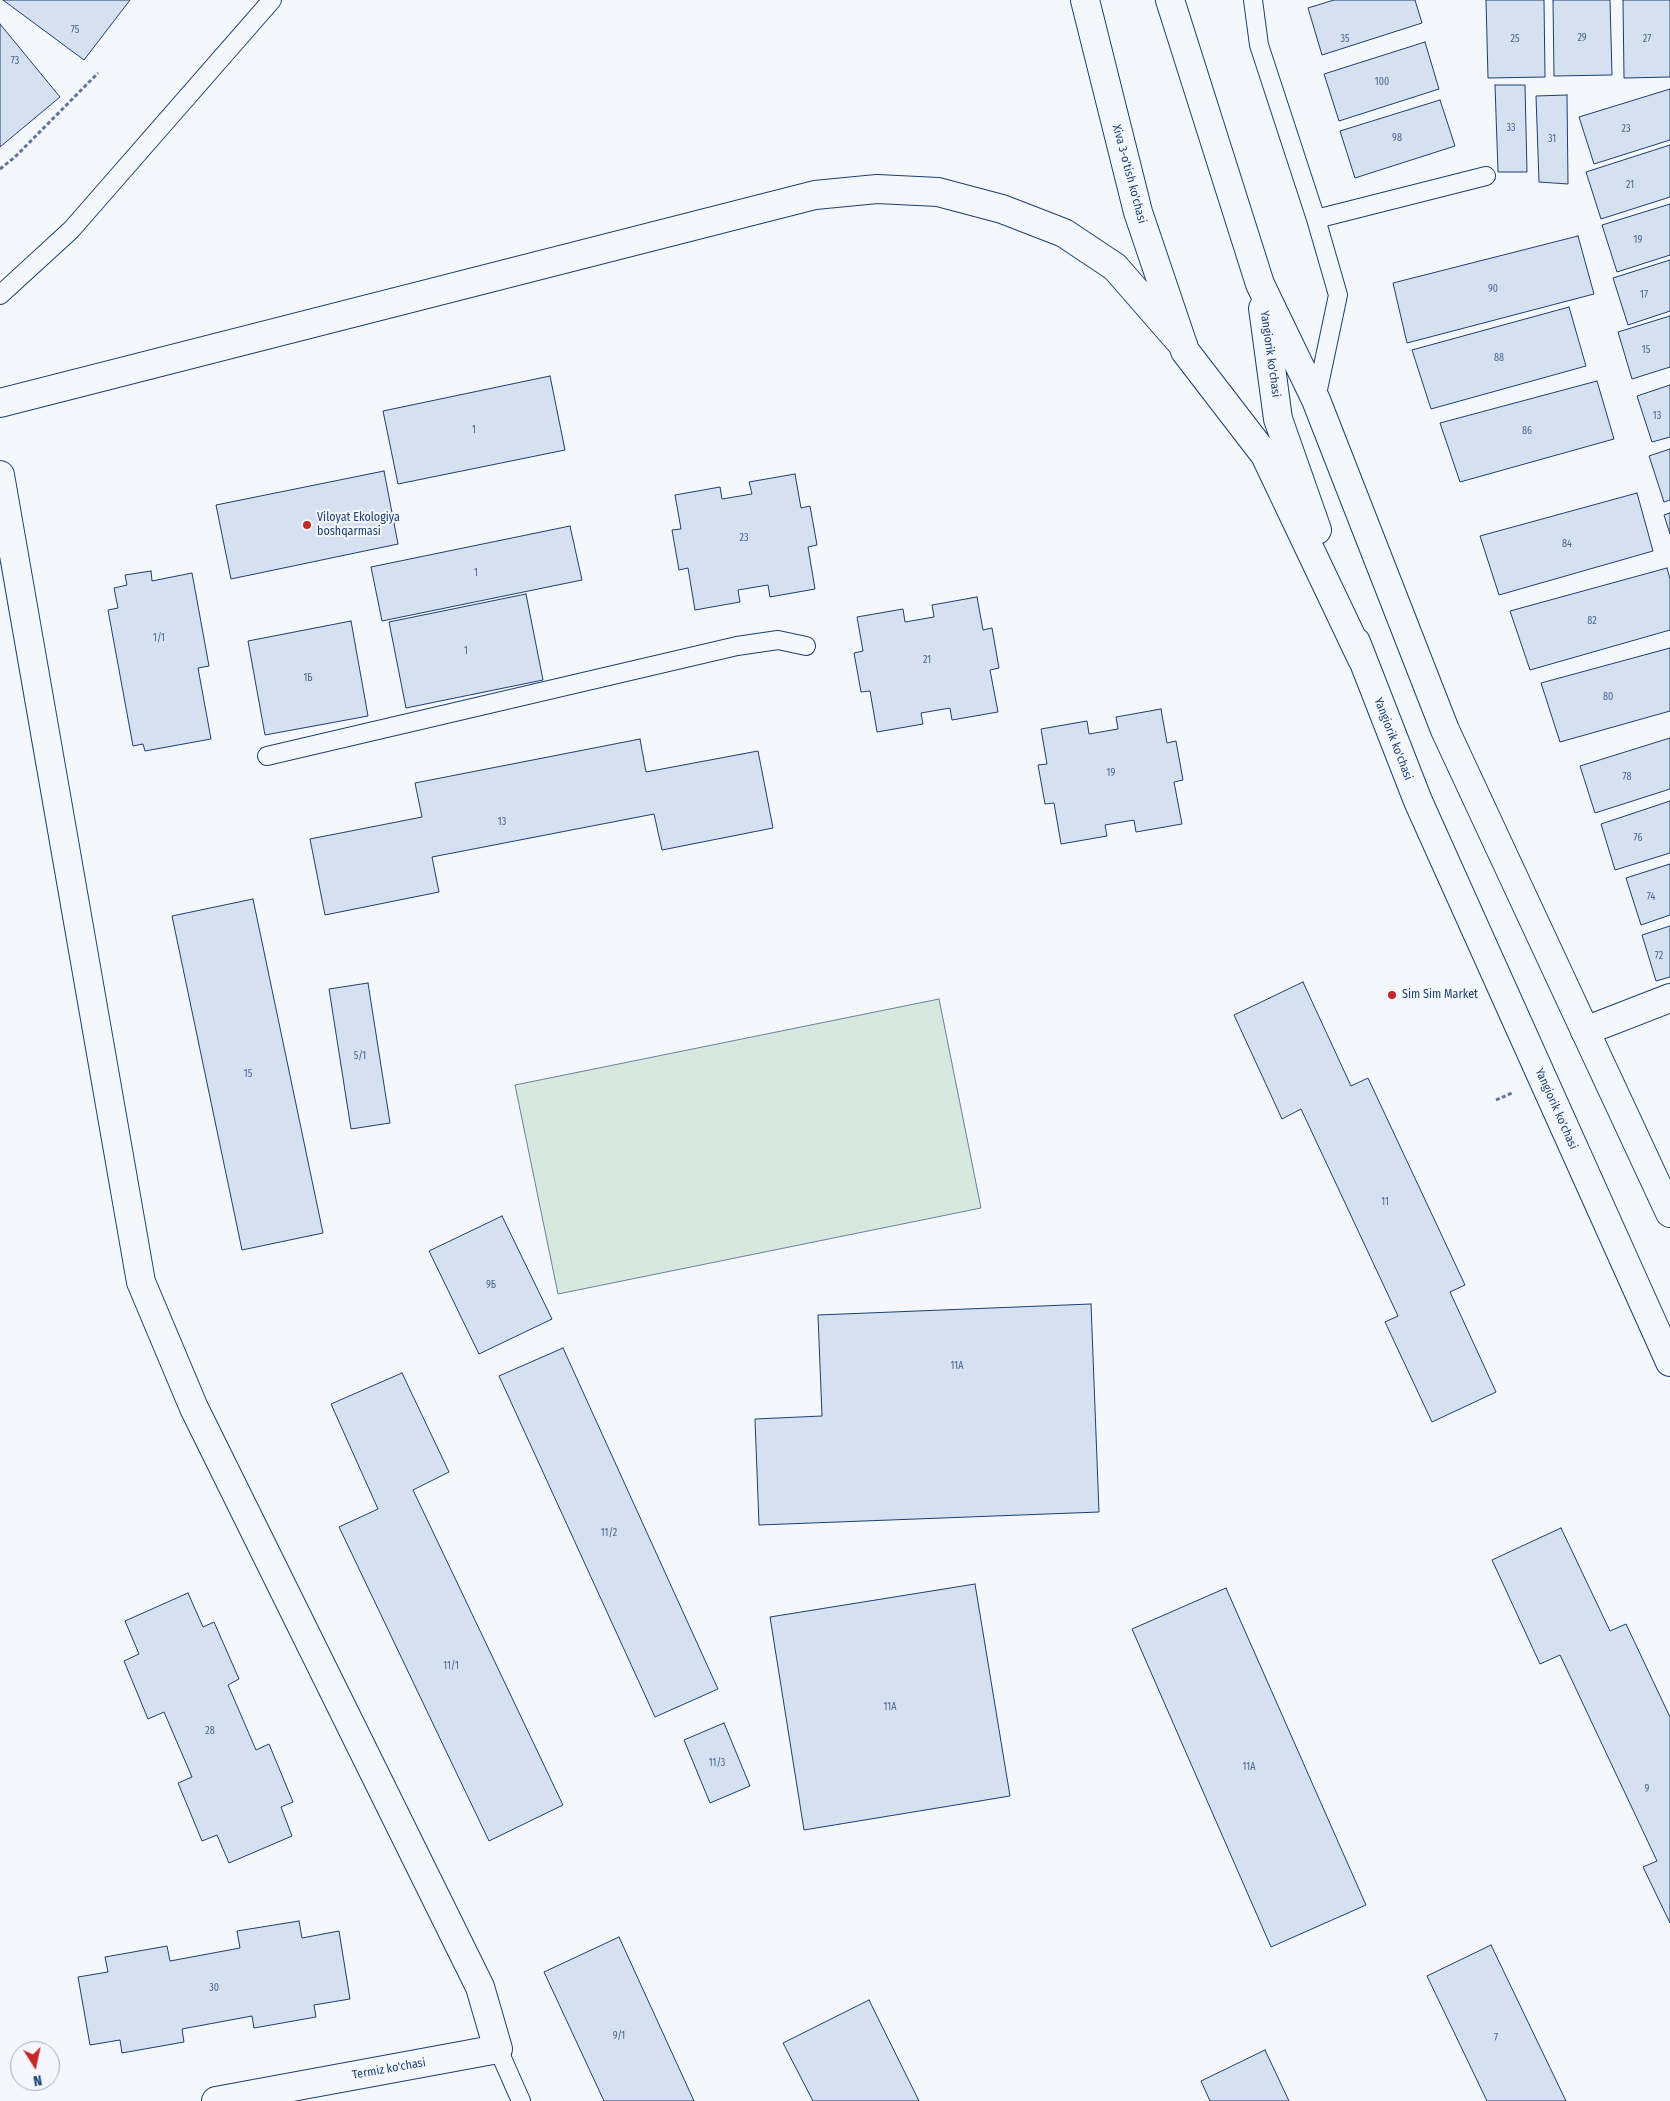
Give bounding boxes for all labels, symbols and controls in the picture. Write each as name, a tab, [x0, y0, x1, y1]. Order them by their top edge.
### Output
house number: 75	[71, 24, 79, 36]
house number: 29	[1577, 32, 1587, 44]
house number: 35	[1340, 33, 1350, 45]
house number: 25	[1511, 33, 1519, 45]
house number: 27	[1643, 33, 1651, 45]
house number: 73	[11, 55, 19, 67]
house number: 100	[1375, 76, 1389, 88]
house number: 33	[1506, 122, 1516, 134]
street label: Xiva 3-o'tish ko'chasi	[1109, 123, 1149, 225]
house number: 23	[1622, 123, 1630, 135]
house number: 98	[1392, 132, 1402, 144]
house number: 31	[1548, 133, 1556, 145]
house number: 21	[1626, 179, 1634, 191]
house number: 19	[1634, 234, 1642, 246]
house number: 90	[1488, 283, 1498, 295]
house number: 17	[1640, 289, 1648, 301]
street label: Yangiorik ko'chasi	[1257, 310, 1283, 398]
house number: 15	[1642, 344, 1650, 356]
house number: 88	[1494, 352, 1504, 364]
house number: 13	[1653, 410, 1661, 422]
house number: 1	[472, 424, 476, 436]
house number: 86	[1522, 425, 1532, 437]
place label: Viloyat Ekologiya boshqarmasi	[317, 511, 400, 539]
marker: Viloyat Ekologiya boshqarmasi	[301, 519, 313, 531]
house number: 23	[740, 532, 748, 544]
house number: 84	[1562, 538, 1572, 550]
house number: 1	[474, 567, 478, 579]
house number: 82	[1587, 615, 1597, 627]
house number: 1/1	[153, 632, 165, 644]
house number: 1	[464, 645, 468, 657]
house number: 21	[923, 654, 931, 666]
house number: 1Б	[303, 672, 313, 684]
house number: 80	[1603, 691, 1613, 703]
street label: Yangiorik ko'chasi	[1371, 696, 1415, 782]
house number: 19	[1107, 767, 1115, 779]
house number: 78	[1623, 771, 1631, 783]
house number: 13	[498, 816, 506, 828]
house number: 76	[1634, 832, 1642, 844]
house number: 74	[1647, 891, 1655, 903]
house number: 72	[1655, 950, 1663, 962]
place label: Sim Sim Market	[1402, 988, 1478, 1002]
marker: Sim Sim Market	[1386, 989, 1398, 1001]
house number: 5/1	[354, 1050, 366, 1062]
street label: Yangiorik ko'chasi	[1532, 1066, 1580, 1152]
house number: 15	[244, 1068, 252, 1080]
house number: 11	[1381, 1196, 1389, 1208]
house number: 9Б	[486, 1279, 496, 1291]
house number: 11А	[951, 1360, 963, 1372]
house number: 11/2	[601, 1527, 617, 1539]
house number: 11/1	[443, 1660, 459, 1672]
house number: 11А	[884, 1701, 896, 1713]
house number: 28	[205, 1725, 215, 1737]
house number: 11/3	[709, 1757, 725, 1769]
house number: 11A	[1243, 1761, 1255, 1773]
house number: 9	[1645, 1783, 1649, 1795]
house number: 30	[209, 1982, 219, 1994]
house number: 9/1	[613, 2030, 625, 2042]
house number: 7	[1494, 2032, 1498, 2044]
north arrow	[10, 2041, 60, 2091]
street label: Termiz ko'chasi	[351, 2055, 427, 2083]
text: N	[32, 2071, 43, 2089]

